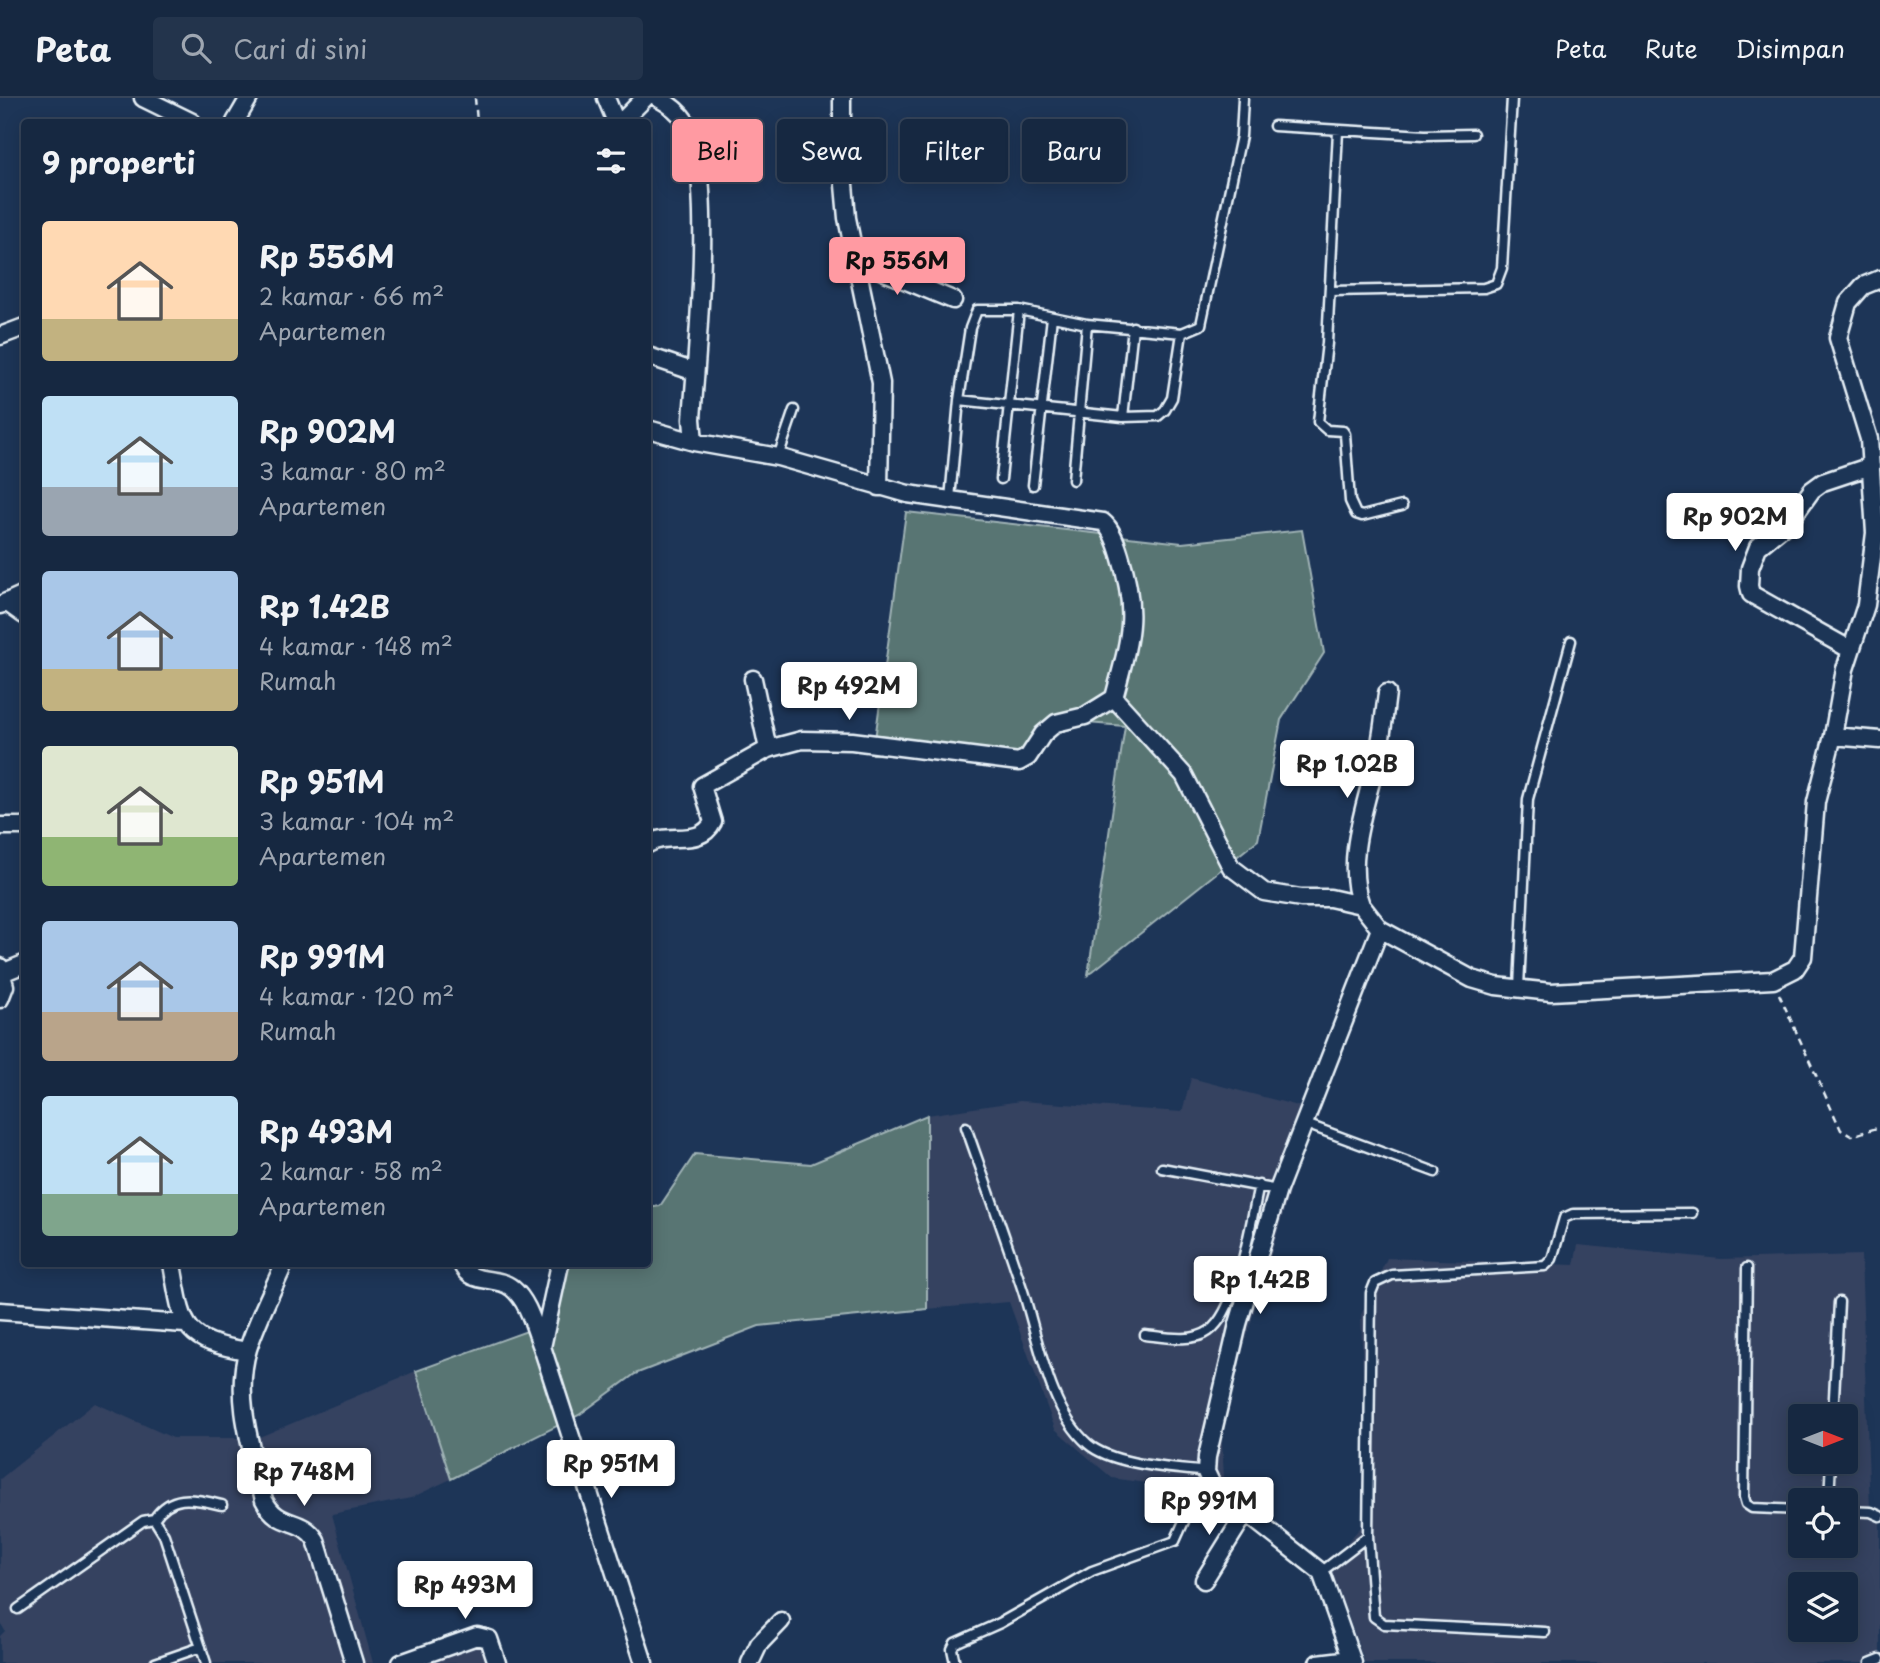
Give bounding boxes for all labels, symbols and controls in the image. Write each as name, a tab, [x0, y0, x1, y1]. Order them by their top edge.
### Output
search box	[153, 17, 643, 80]
text: Peta	[35, 23, 111, 73]
icon: search	[177, 29, 215, 67]
text: Cari di sini	[233, 29, 367, 68]
text: Peta	[1555, 30, 1607, 66]
text: Rute	[1645, 30, 1697, 66]
text: Disimpan	[1735, 30, 1845, 66]
chip: Beli	[672, 119, 763, 182]
chip: Sewa	[777, 119, 886, 182]
chip: Filter	[900, 119, 1008, 182]
chip: Baru	[1022, 119, 1126, 182]
text: 9 properti	[42, 139, 195, 184]
icon: filters	[592, 142, 630, 180]
text: Rp 556M	[259, 233, 395, 278]
pin: Rp 556M	[832, 238, 962, 297]
text: Rp 556M	[845, 242, 949, 277]
icon: home	[98, 249, 182, 333]
text: 2 kamar · 66 m²	[259, 278, 444, 313]
text: Apartemen	[259, 313, 386, 348]
text: Rp 902M	[259, 408, 396, 453]
icon: home	[98, 424, 182, 508]
text: 3 kamar · 80 m²	[259, 453, 446, 488]
text: Apartemen	[259, 488, 386, 523]
pin: Rp 902M	[1670, 494, 1800, 553]
text: Rp 902M	[1683, 498, 1787, 533]
text: Rp 1.42B	[259, 583, 390, 628]
icon: home	[98, 599, 182, 683]
text: 4 kamar · 148 m²	[259, 628, 453, 663]
pin: Rp 492M	[784, 662, 914, 722]
text: Rumah	[259, 663, 336, 698]
text: Rp 492M	[797, 667, 901, 702]
pin: Rp 1.02B	[1275, 740, 1419, 800]
text: Rp 1.02B	[1296, 745, 1398, 780]
text: Rp 951M	[259, 758, 385, 803]
icon: home	[98, 774, 182, 858]
text: 3 kamar · 104 m²	[259, 803, 454, 838]
text: Apartemen	[259, 838, 386, 873]
text: Rp 991M	[259, 933, 385, 978]
icon: home	[98, 949, 182, 1033]
text: 4 kamar · 120 m²	[259, 978, 454, 1013]
text: Rumah	[259, 1013, 336, 1048]
text: Rp 493M	[259, 1108, 393, 1153]
icon: home	[98, 1124, 182, 1208]
text: 2 kamar · 58 m²	[259, 1153, 443, 1188]
text: Apartemen	[259, 1188, 386, 1223]
pin: Rp 1.42B	[1188, 1256, 1332, 1316]
text: Rp 1.42B	[1210, 1261, 1310, 1296]
north arrow	[1788, 1404, 1858, 1474]
map controls	[1788, 1404, 1858, 1642]
pin: Rp 951M	[546, 1440, 676, 1500]
text: Rp 951M	[563, 1445, 659, 1480]
pin: Rp 748M	[239, 1448, 369, 1508]
text: Rp 748M	[253, 1453, 355, 1488]
pin: Rp 991M	[1144, 1478, 1274, 1537]
text: Rp 991M	[1161, 1482, 1257, 1517]
button: locate	[1788, 1488, 1858, 1558]
pin: Rp 493M	[400, 1562, 530, 1621]
text: Rp 493M	[414, 1566, 516, 1601]
button: layers	[1788, 1572, 1858, 1642]

